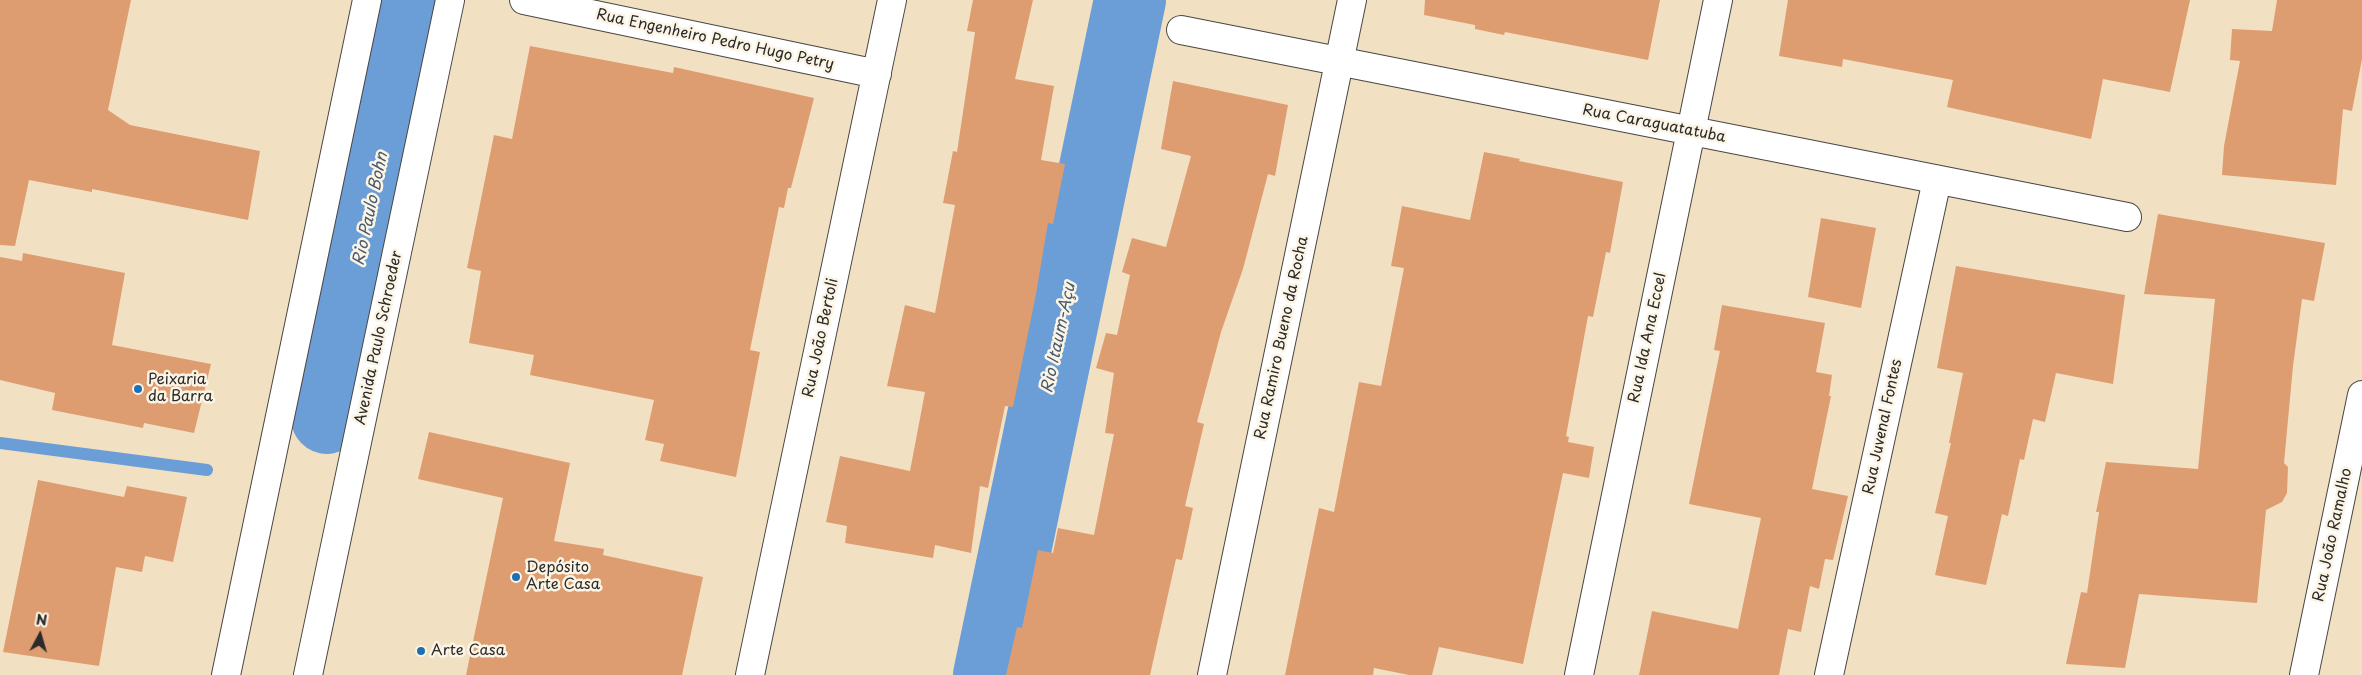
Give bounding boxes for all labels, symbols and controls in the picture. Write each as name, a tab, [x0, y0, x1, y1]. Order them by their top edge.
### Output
street label: Rua Engenheiro Pedro Hugo Petry	[594, 6, 836, 74]
street label: Rua Caraguatatuba	[1581, 101, 1727, 147]
water label: Rio Paulo Bohn	[350, 151, 392, 267]
street label: Rua Ramiro Bueno da Rocha	[1252, 235, 1312, 441]
street label: Avenida Paulo Schroeder	[352, 249, 406, 427]
street label: Rua Ida Ana Eccel	[1625, 271, 1671, 405]
street label: Rua João Bertoli	[800, 277, 842, 399]
water label: Rio Itaum-Açu	[1038, 281, 1080, 395]
street label: Rua Juvenal Fontes	[1860, 358, 1906, 496]
place label: Peixaria da Barra	[148, 371, 213, 406]
marker: Peixaria da Barra	[132, 383, 144, 395]
street label: Rua João Ramalho	[2310, 466, 2356, 604]
place label: Depósito Arte Casa	[526, 559, 600, 594]
marker: Depósito Arte Casa	[510, 571, 522, 583]
text: N	[35, 609, 48, 631]
north arrow	[15, 610, 65, 660]
place label: Arte Casa	[431, 642, 505, 660]
marker: Arte Casa	[415, 645, 427, 657]

